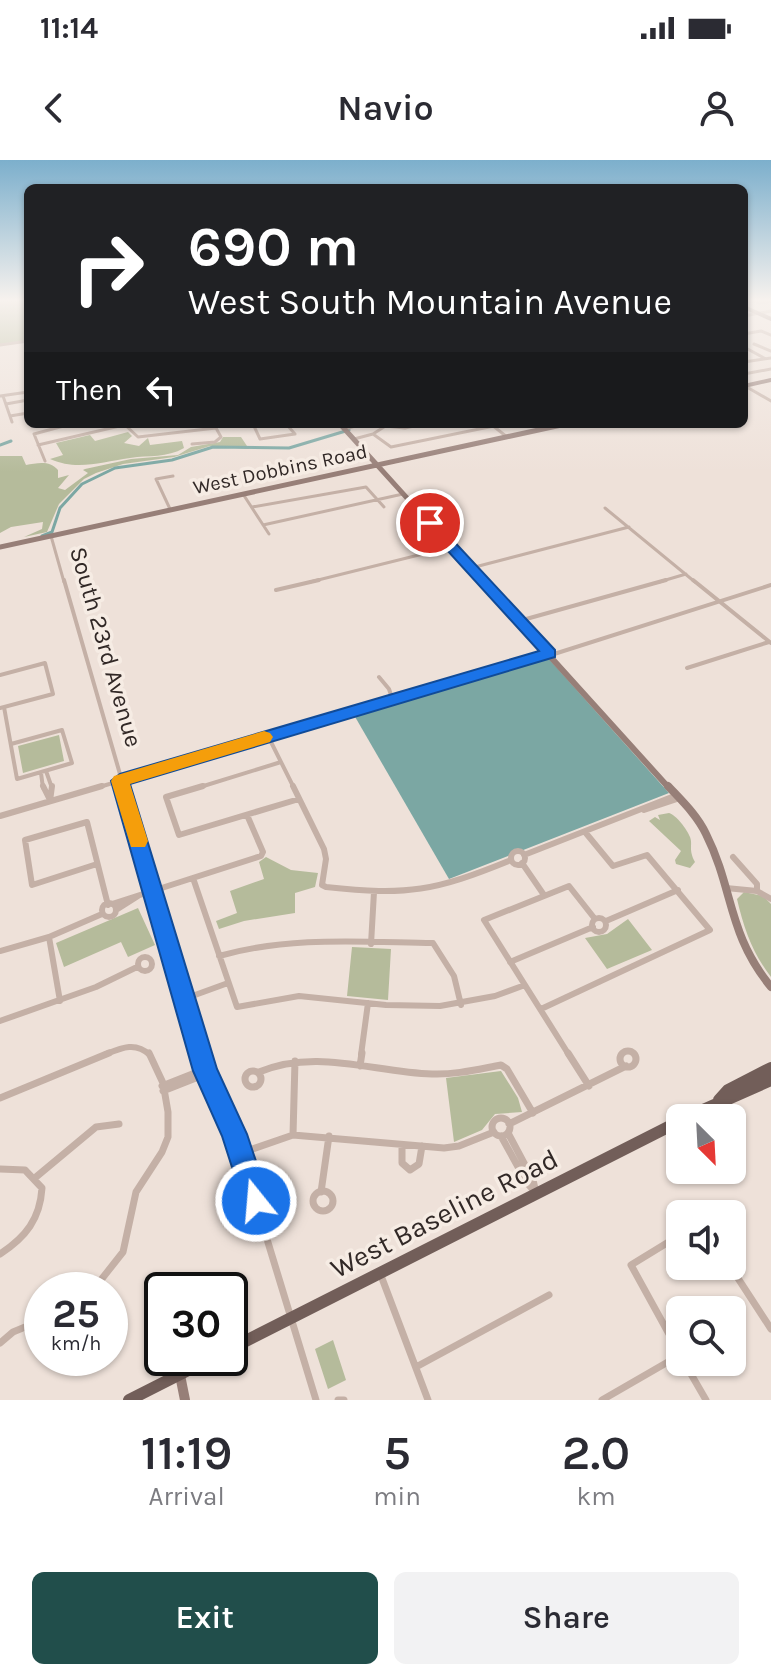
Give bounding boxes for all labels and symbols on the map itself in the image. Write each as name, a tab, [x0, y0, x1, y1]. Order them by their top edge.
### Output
street label: West Dobbins Road	[191, 440, 369, 499]
pin	[396, 489, 464, 557]
street label: South 23rd Avenue	[64, 544, 148, 750]
north arrow	[666, 1104, 746, 1184]
street label: West Baseline Road	[325, 1142, 563, 1285]
position arrow	[214, 1159, 298, 1243]
speed limit sign: 30	[144, 1272, 248, 1376]

